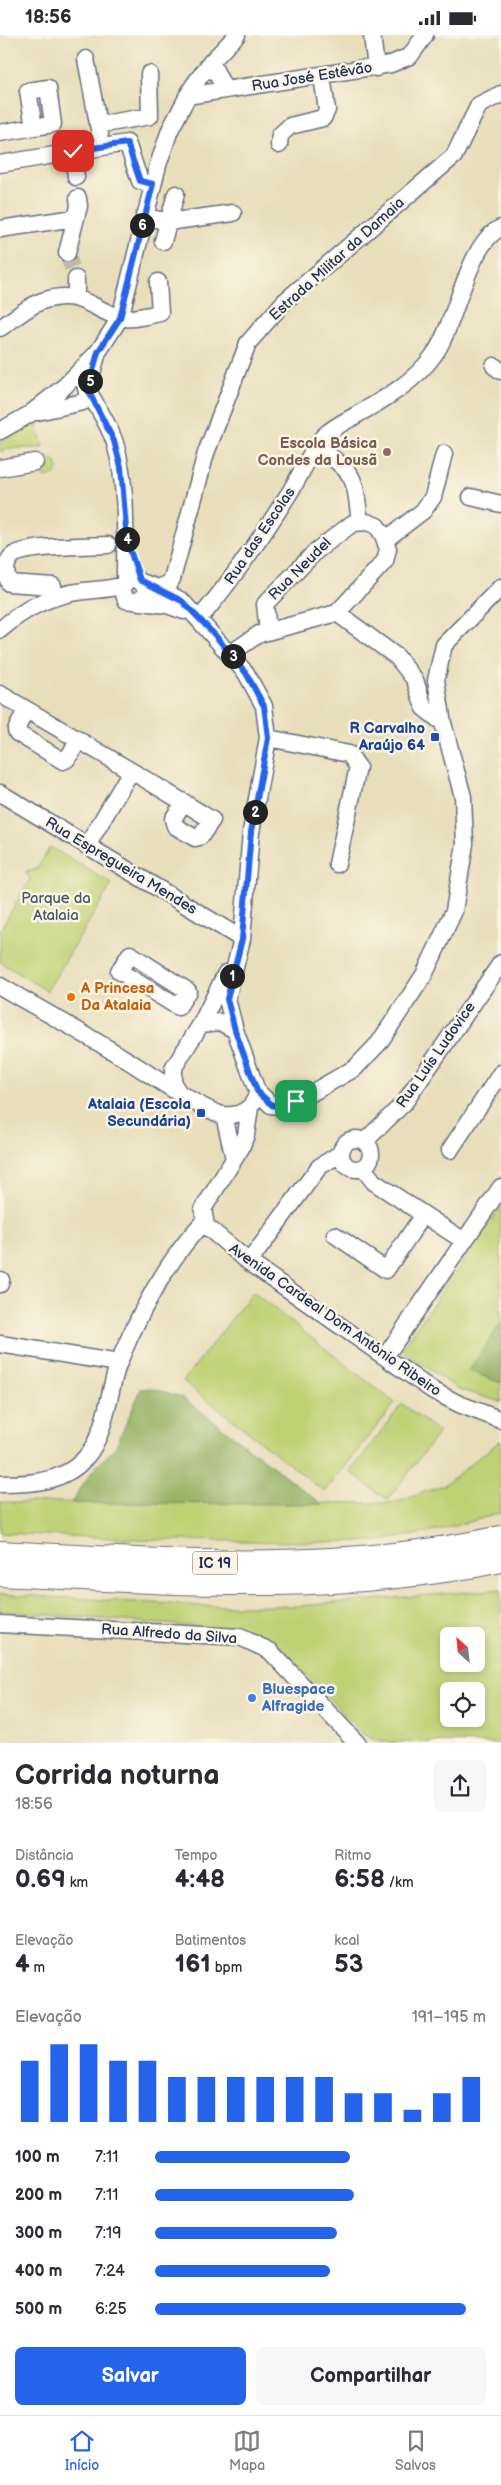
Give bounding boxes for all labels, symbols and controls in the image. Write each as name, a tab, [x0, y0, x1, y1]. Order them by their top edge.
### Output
text: 18:56	[25, 6, 71, 29]
street label: Rua José Estêvão	[250, 58, 374, 96]
pin	[52, 130, 94, 172]
icon: check	[59, 137, 87, 165]
street label: Estrada Militar da Damaia	[265, 193, 409, 325]
pin: 6	[130, 213, 154, 237]
text: 6	[138, 217, 147, 234]
pin: 5	[78, 369, 102, 393]
text: 5	[86, 373, 95, 390]
place label: Escola Básica Condes da Lousã	[258, 434, 377, 470]
marker: Escola Básica Condes da Lousã	[381, 446, 393, 458]
street label: Rua das Escolas	[221, 483, 300, 588]
pin: 4	[114, 527, 140, 551]
text: 4	[123, 531, 132, 548]
street label: Rua Neudel	[265, 534, 335, 604]
pin: 3	[220, 643, 246, 669]
text: 3	[229, 648, 238, 665]
place label: R Carvalho Araújo 64	[349, 719, 425, 755]
marker: R Carvalho Araújo 64	[429, 731, 441, 743]
pin: 2	[242, 799, 268, 825]
text: 2	[251, 804, 260, 821]
street label: Rua Espregueira Mendes	[42, 813, 201, 919]
park label: Parque da Atalaia	[21, 889, 91, 925]
pin: 1	[220, 963, 244, 989]
text: 1	[230, 968, 235, 985]
place label: A Princesa Da Atalaia	[80, 979, 154, 1015]
marker: A Princesa Da Atalaia	[65, 991, 77, 1003]
street label: Rua Luís Ludovice	[392, 998, 480, 1112]
pin	[275, 1080, 317, 1122]
icon: arrive	[282, 1087, 310, 1115]
place label: Atalaia (Escola Secundária)	[87, 1095, 191, 1131]
marker: Atalaia (Escola Secundária)	[195, 1107, 207, 1119]
street label: Avenida Cardeal Dom António Ribeiro	[225, 1239, 445, 1401]
road number: IC 19	[192, 1551, 238, 1575]
street label: Rua Alfredo da Silva	[100, 1620, 238, 1648]
north arrow	[440, 1627, 485, 1673]
map controls	[440, 1627, 485, 1727]
place label: Bluespace Alfragide	[261, 1680, 335, 1716]
button: locate	[440, 1682, 485, 1727]
marker: Bluespace Alfragide	[246, 1692, 258, 1704]
text: Corrida noturna	[15, 1759, 220, 1792]
button: share	[434, 1760, 486, 1812]
text: 18:56	[15, 1795, 53, 1814]
text: Distância	[15, 1847, 74, 1864]
text: Tempo	[175, 1847, 218, 1864]
text: Ritmo	[334, 1847, 371, 1864]
text: 0.69	[15, 1864, 66, 1895]
text: 4:48	[175, 1864, 225, 1895]
text: 6:58	[334, 1864, 385, 1895]
text: km	[66, 1874, 88, 1891]
text: /km	[385, 1874, 413, 1891]
text: Elevação	[15, 1932, 73, 1949]
text: Batimentos	[175, 1932, 246, 1949]
text: kcal	[334, 1932, 359, 1949]
text: 4	[15, 1949, 30, 1980]
text: 161	[175, 1949, 211, 1980]
text: 53	[334, 1949, 363, 1980]
text: m	[30, 1959, 45, 1976]
text: bpm	[211, 1959, 242, 1976]
text: Elevação	[15, 2008, 82, 2027]
text: 191–195 m	[412, 2008, 486, 2027]
text: 100 m	[15, 2148, 60, 2167]
text: 7:11	[95, 2148, 118, 2167]
text: 200 m	[15, 2186, 62, 2205]
text: 7:11	[95, 2186, 118, 2205]
text: 300 m	[15, 2224, 62, 2243]
text: 7:19	[95, 2224, 122, 2243]
text: 400 m	[15, 2262, 62, 2281]
text: 7:24	[95, 2262, 125, 2281]
text: 500 m	[15, 2300, 62, 2319]
text: 6:25	[95, 2300, 127, 2319]
button: Salvar	[15, 2347, 246, 2405]
button: Compartilhar	[256, 2347, 486, 2405]
tab: Início	[65, 2427, 99, 2474]
tab: Mapa	[229, 2427, 265, 2474]
tab: Salvos	[395, 2427, 436, 2474]

